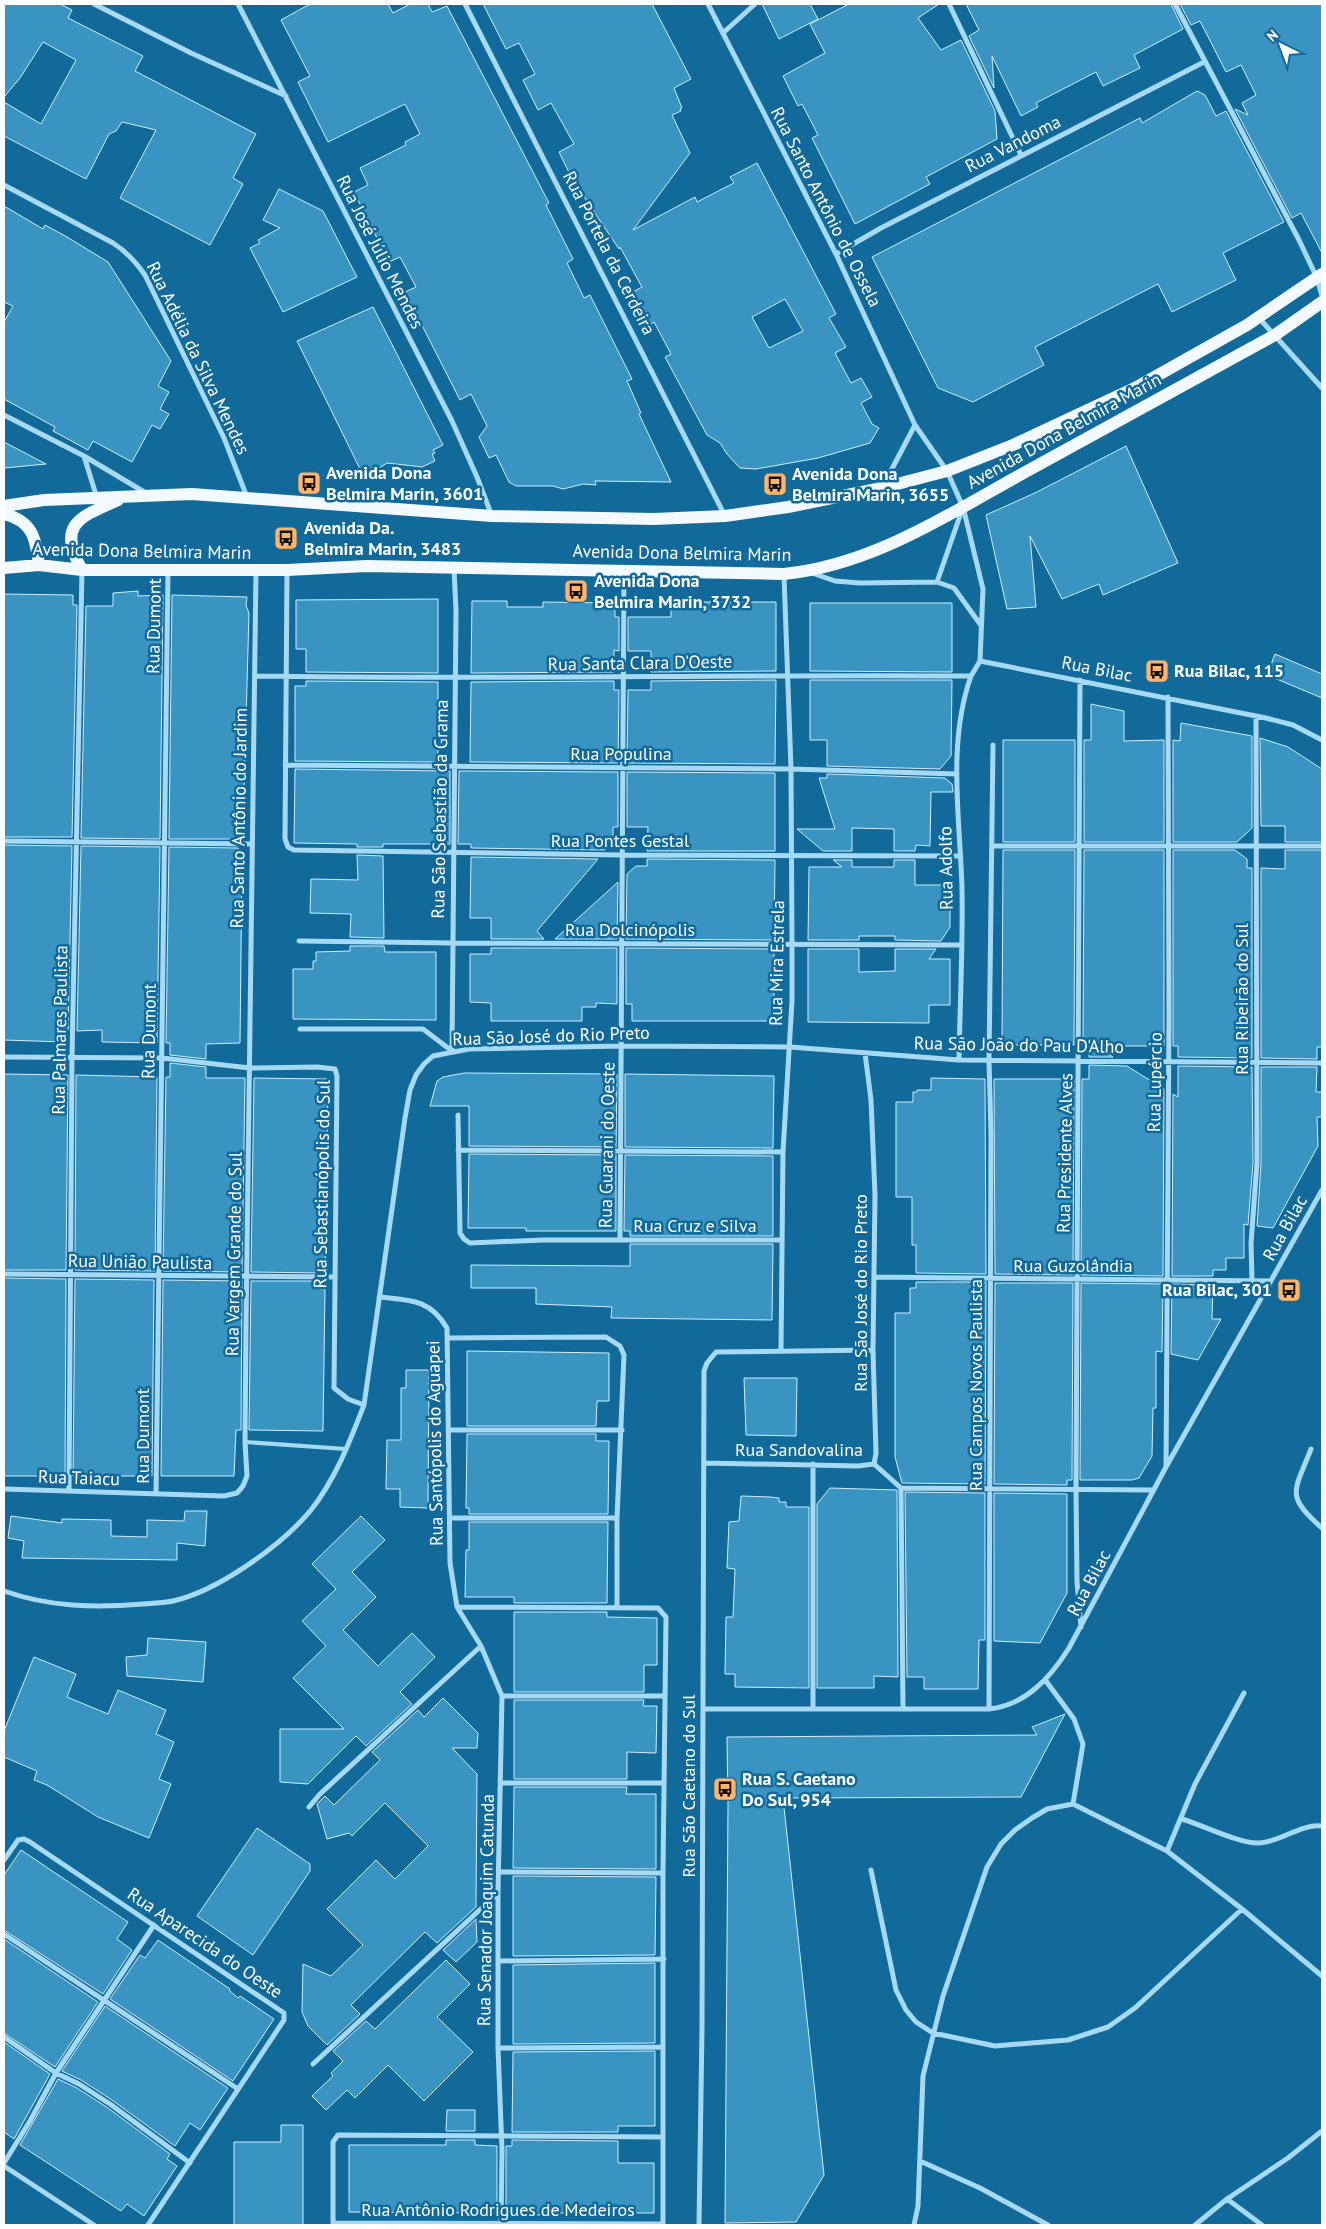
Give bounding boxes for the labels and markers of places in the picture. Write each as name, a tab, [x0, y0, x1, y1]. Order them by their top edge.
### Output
place label: Avenida Dona Belmira Marin, 3601	[326, 461, 483, 505]
place label: Avenida Dona Belmira Marin, 3655	[792, 462, 949, 506]
bus stop icon: Avenida Dona Belmira Marin, 3601	[296, 470, 322, 496]
bus stop icon: Avenida Dona Belmira Marin, 3655	[762, 471, 788, 497]
place label: Avenida Da. Belmira Marin, 3483	[304, 516, 461, 560]
bus stop icon: Avenida Da. Belmira Marin, 3483	[273, 525, 299, 551]
place label: Avenida Dona Belmira Marin, 3732	[594, 569, 751, 613]
bus stop icon: Avenida Dona Belmira Marin, 3732	[563, 578, 589, 604]
bus stop icon: Rua Bilac, 115	[1144, 658, 1170, 684]
place label: Rua Bilac, 115	[1174, 659, 1284, 682]
bus stop icon: Rua Bilac, 301	[1276, 1277, 1302, 1303]
place label: Rua Bilac, 301	[1162, 1278, 1272, 1301]
place label: Rua S. Caetano Do Sul, 954	[742, 1767, 856, 1811]
bus stop icon: Rua S. Caetano Do Sul, 954	[712, 1776, 738, 1802]

